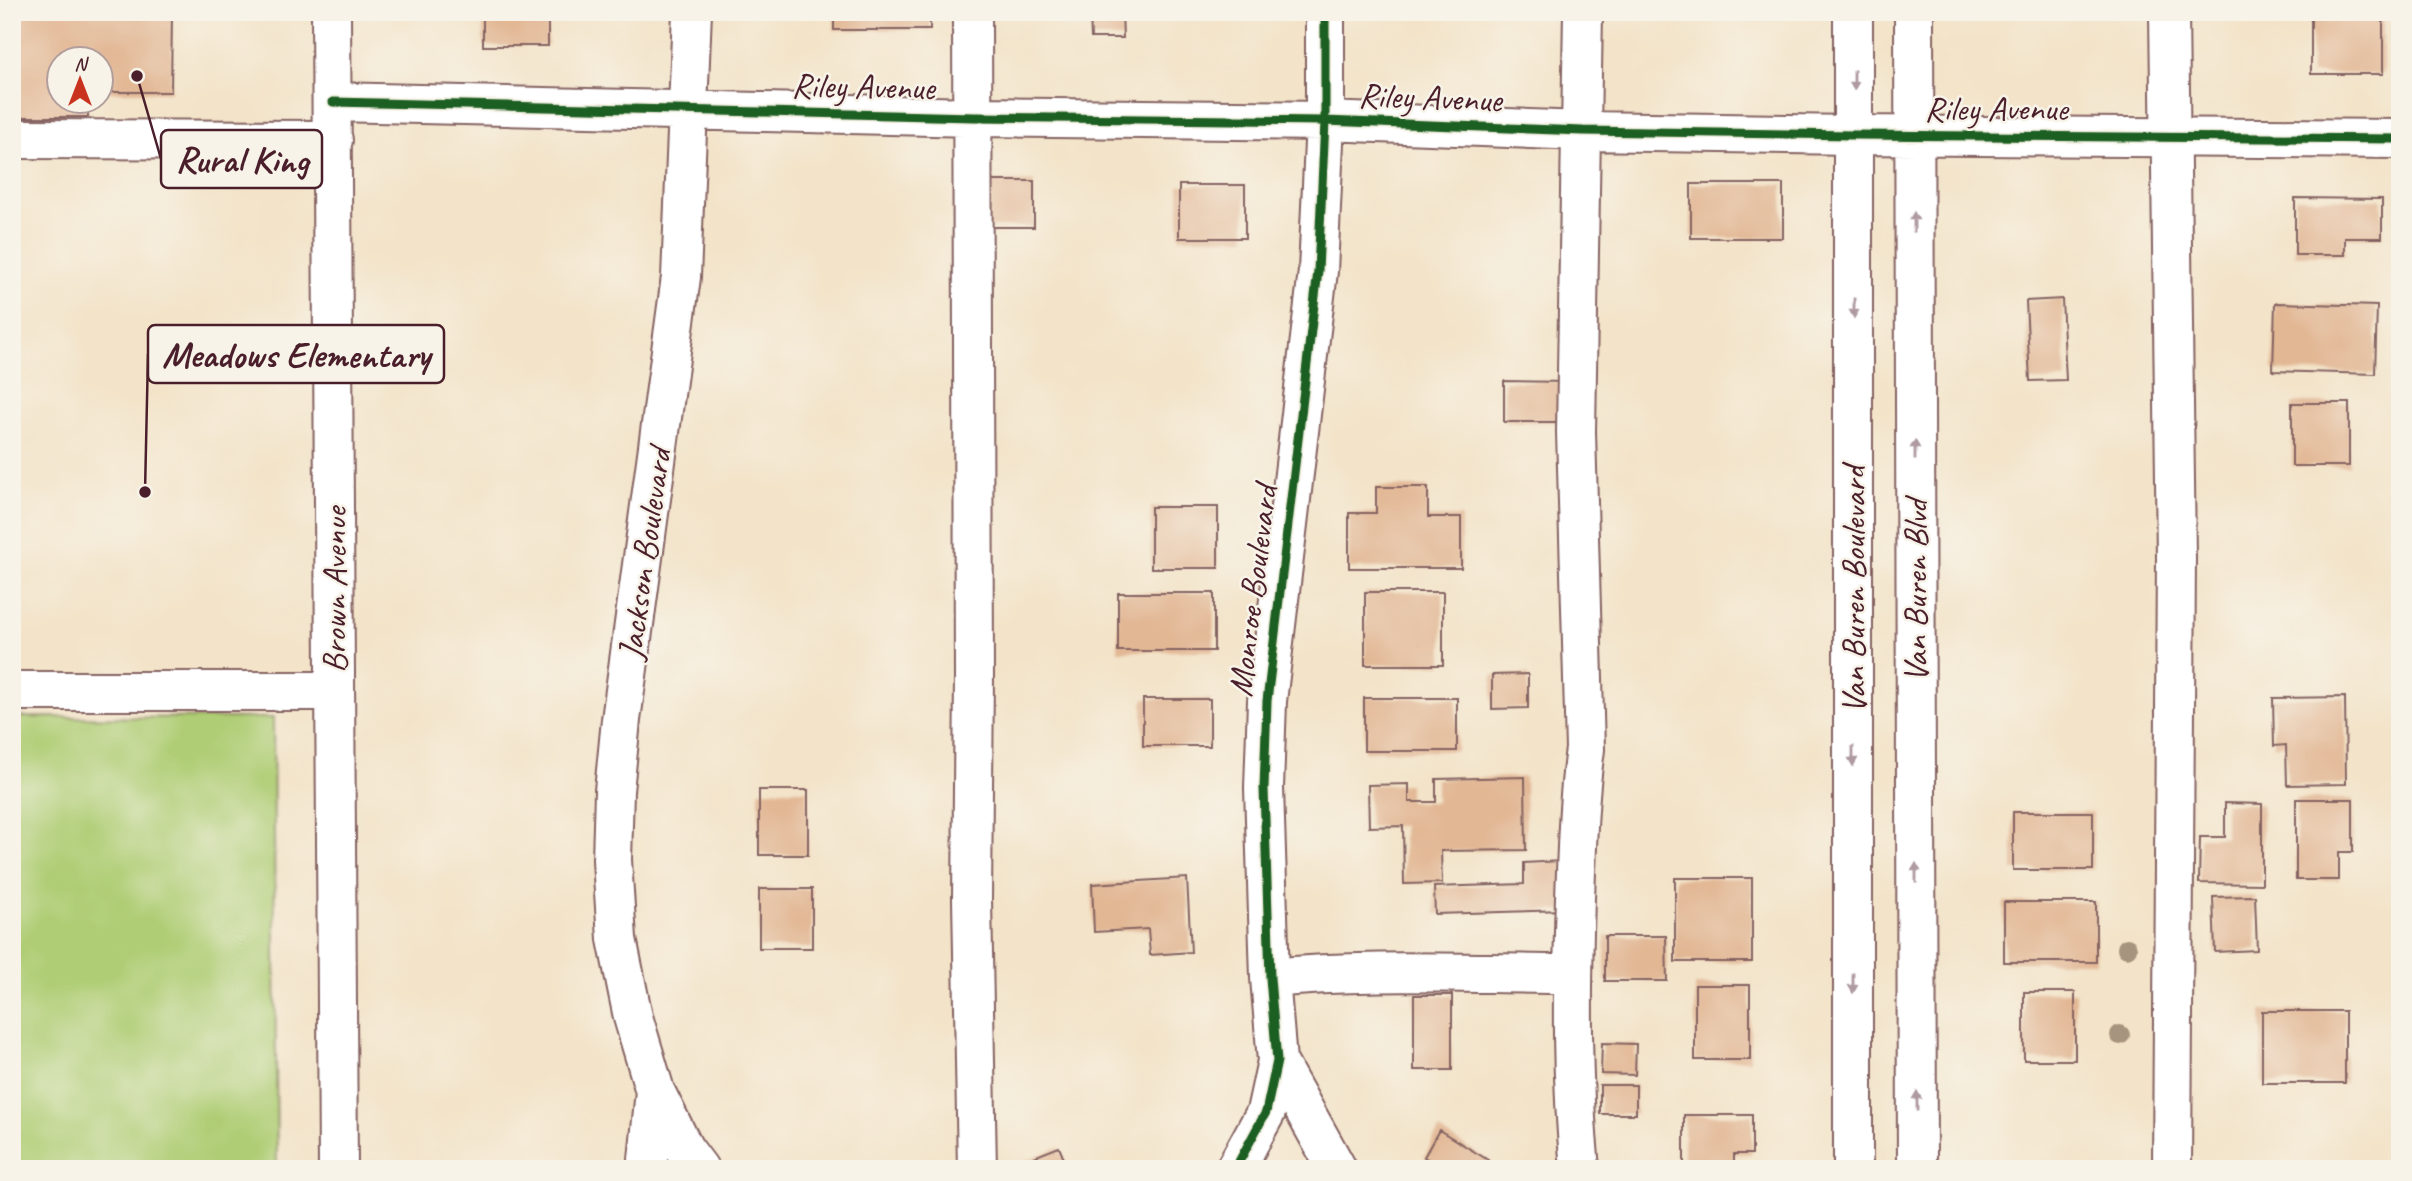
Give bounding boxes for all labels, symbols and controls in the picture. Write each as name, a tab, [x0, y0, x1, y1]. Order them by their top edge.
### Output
north arrow	[46, 46, 116, 116]
text: N	[74, 52, 89, 76]
street label: Riley Avenue	[791, 63, 938, 110]
one-way arrow	[1848, 70, 1859, 92]
street label: Riley Avenue	[1358, 73, 1505, 123]
street label: Riley Avenue	[1924, 86, 2070, 131]
callout: Rural King	[161, 130, 322, 188]
text: Rural King	[175, 136, 311, 183]
one-way arrow	[1908, 211, 1920, 233]
one-way arrow	[1848, 297, 1860, 319]
callout: Meadows Elementary	[148, 325, 444, 383]
text: Meadows Elementary	[162, 331, 433, 378]
one-way arrow	[1909, 438, 1921, 460]
street label: Jackson Boulevard	[607, 441, 682, 664]
street label: Van Buren Boulevard	[1831, 461, 1876, 714]
street label: Monroe Boulevard	[1217, 478, 1288, 699]
street label: Van Buren Blvd	[1893, 494, 1938, 683]
street label: Brown Avenue	[312, 504, 357, 673]
one-way arrow	[1847, 745, 1859, 767]
one-way arrow	[1910, 862, 1922, 884]
one-way arrow	[1847, 973, 1859, 995]
one-way arrow	[1911, 1089, 1923, 1111]

